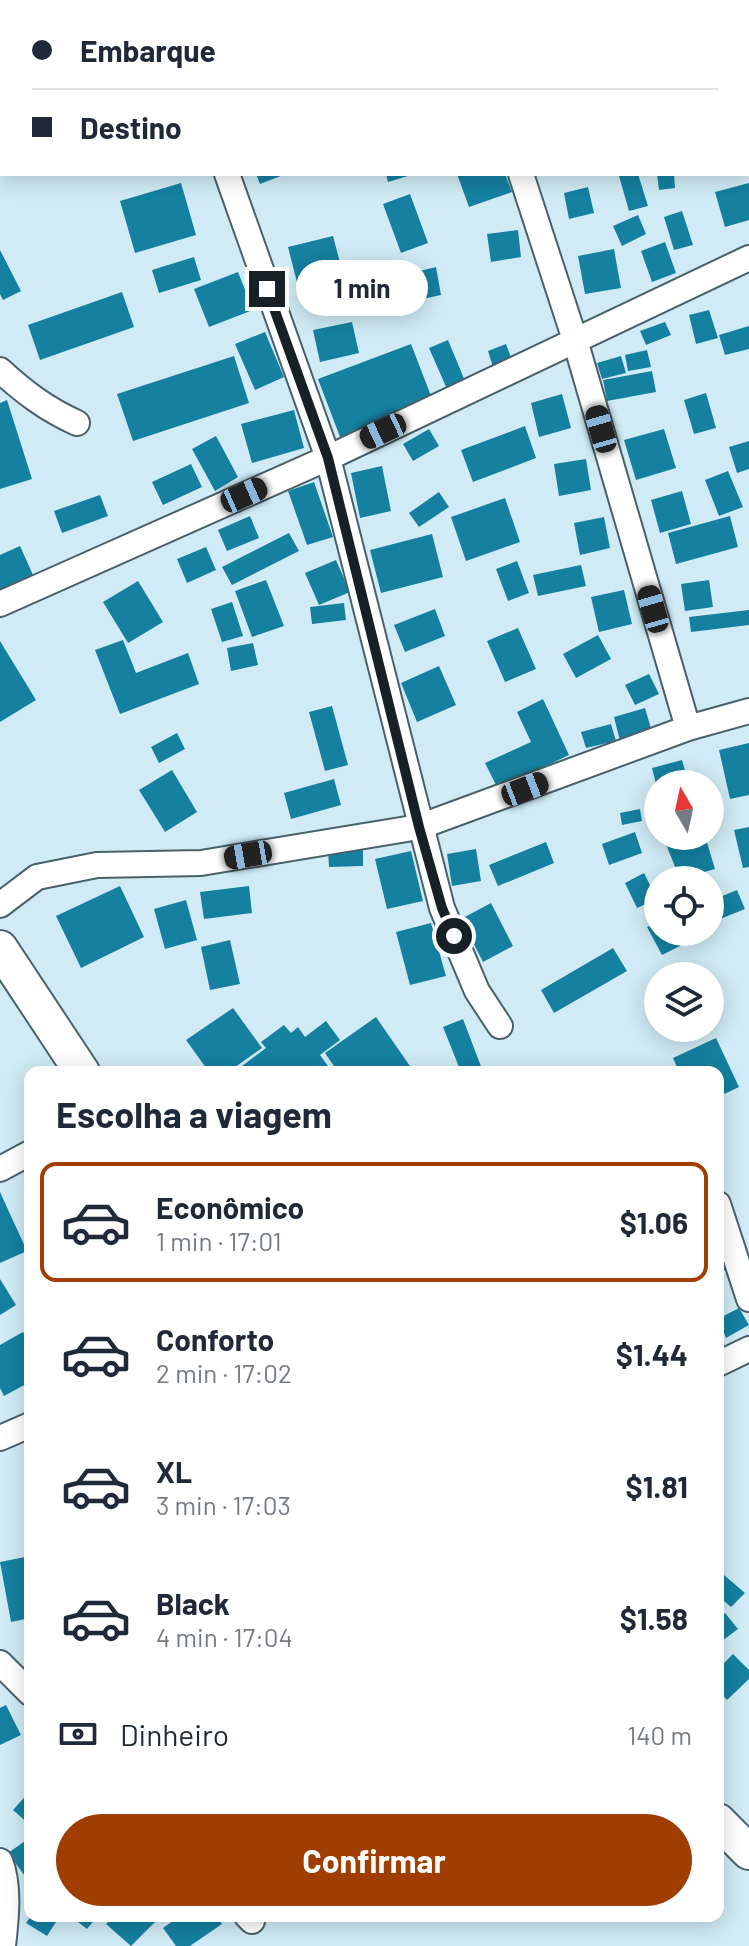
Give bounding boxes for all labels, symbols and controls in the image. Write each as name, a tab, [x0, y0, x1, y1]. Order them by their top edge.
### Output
text: Embarque	[80, 32, 216, 68]
text: Destino	[80, 109, 182, 145]
callout: 1 min	[295, 261, 427, 317]
route end	[249, 271, 285, 307]
text: 1 min	[334, 272, 390, 303]
car	[583, 403, 619, 455]
car	[356, 410, 410, 452]
car	[217, 474, 271, 516]
car	[635, 583, 671, 635]
car	[498, 769, 552, 809]
north arrow	[644, 770, 724, 850]
map controls	[644, 770, 724, 1042]
car	[222, 839, 274, 871]
button: locate	[644, 866, 724, 946]
route start	[436, 918, 472, 954]
button: layers	[644, 962, 724, 1042]
text: Escolha a viagem	[56, 1092, 332, 1135]
icon: car	[60, 1186, 132, 1258]
text: Econômico	[156, 1189, 304, 1225]
text: $1.06	[620, 1204, 688, 1240]
text: 1 min · 17:01	[156, 1225, 282, 1256]
icon: car	[60, 1318, 132, 1390]
text: Conforto	[156, 1321, 274, 1357]
text: $1.44	[616, 1336, 688, 1372]
text: 2 min · 17:02	[156, 1357, 292, 1388]
icon: car	[60, 1450, 132, 1522]
text: XL	[156, 1453, 192, 1489]
text: $1.81	[626, 1468, 688, 1504]
text: 3 min · 17:03	[156, 1489, 291, 1520]
icon: car	[60, 1582, 132, 1654]
text: Black	[156, 1585, 230, 1621]
text: $1.58	[620, 1600, 688, 1636]
text: 4 min · 17:04	[156, 1621, 293, 1652]
icon: cash	[56, 1712, 100, 1756]
text: Dinheiro	[120, 1716, 229, 1752]
text: 140 m	[627, 1719, 692, 1750]
button: Confirmar	[56, 1814, 692, 1906]

